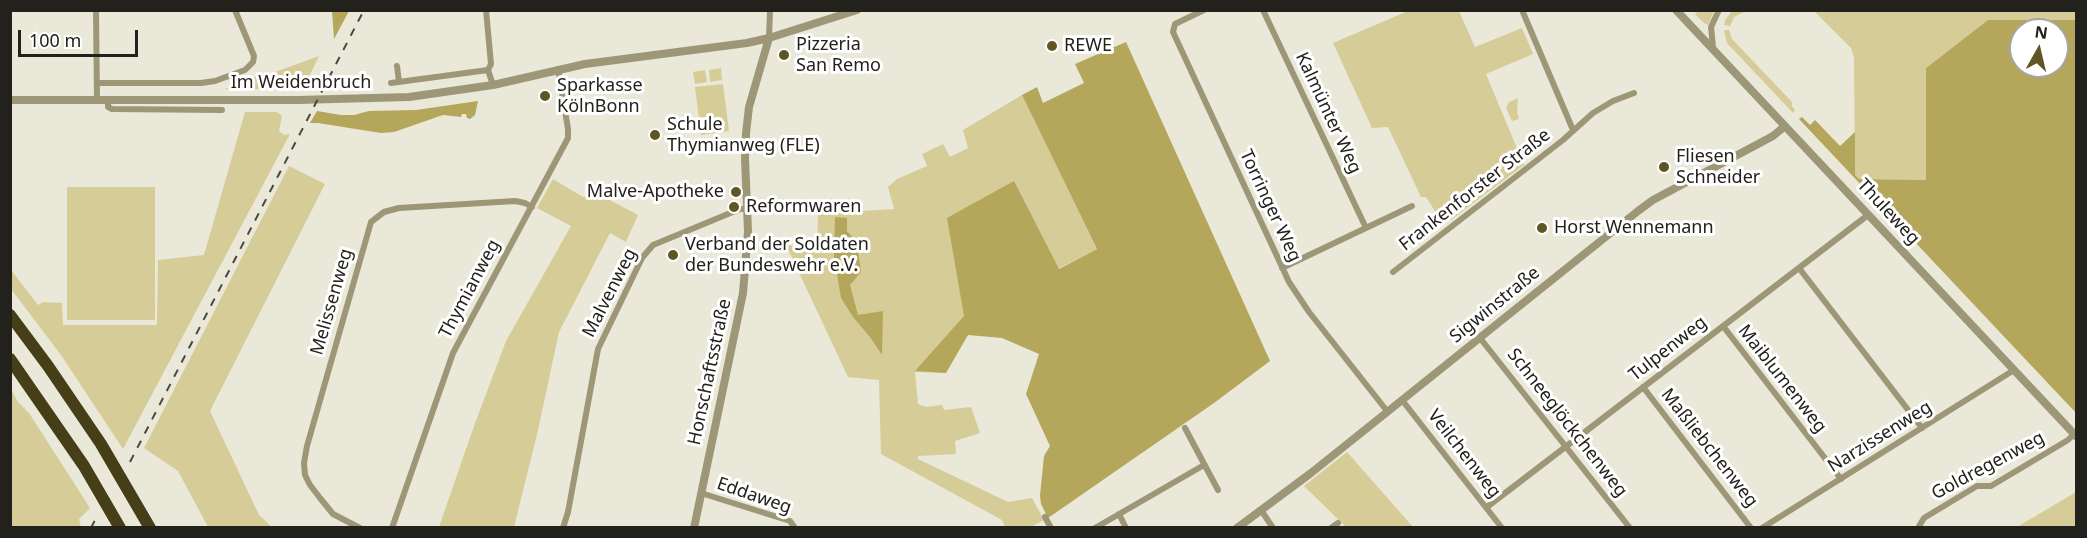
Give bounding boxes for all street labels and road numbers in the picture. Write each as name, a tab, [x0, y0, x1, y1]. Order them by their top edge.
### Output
street label: Kalmünter Weg	[1290, 49, 1366, 177]
street label: Im Weidenbruch	[231, 72, 371, 94]
street label: Frankenforster Straße	[1395, 124, 1555, 256]
street label: Torringer Weg	[1235, 147, 1305, 265]
street label: Thuleweg	[1852, 175, 1924, 249]
street label: Thymianweg	[435, 236, 505, 342]
street label: Malvenweg	[578, 245, 642, 341]
street label: Melissenweg	[307, 246, 357, 358]
street label: Sigwinstraße	[1446, 262, 1544, 348]
street label: Honschaftsstraße	[684, 297, 736, 447]
street label: Tulpenweg	[1625, 312, 1711, 386]
street label: Maiblumenweg	[1733, 321, 1831, 437]
street label: Schneeglöckchenweg	[1502, 345, 1632, 501]
street label: Maßliebchenweg	[1656, 384, 1762, 512]
street label: Narzissenweg	[1824, 397, 1936, 477]
street label: Veilchenweg	[1423, 405, 1505, 503]
street label: Goldregenweg	[1928, 427, 2048, 505]
street label: Eddaweg	[714, 473, 794, 519]

